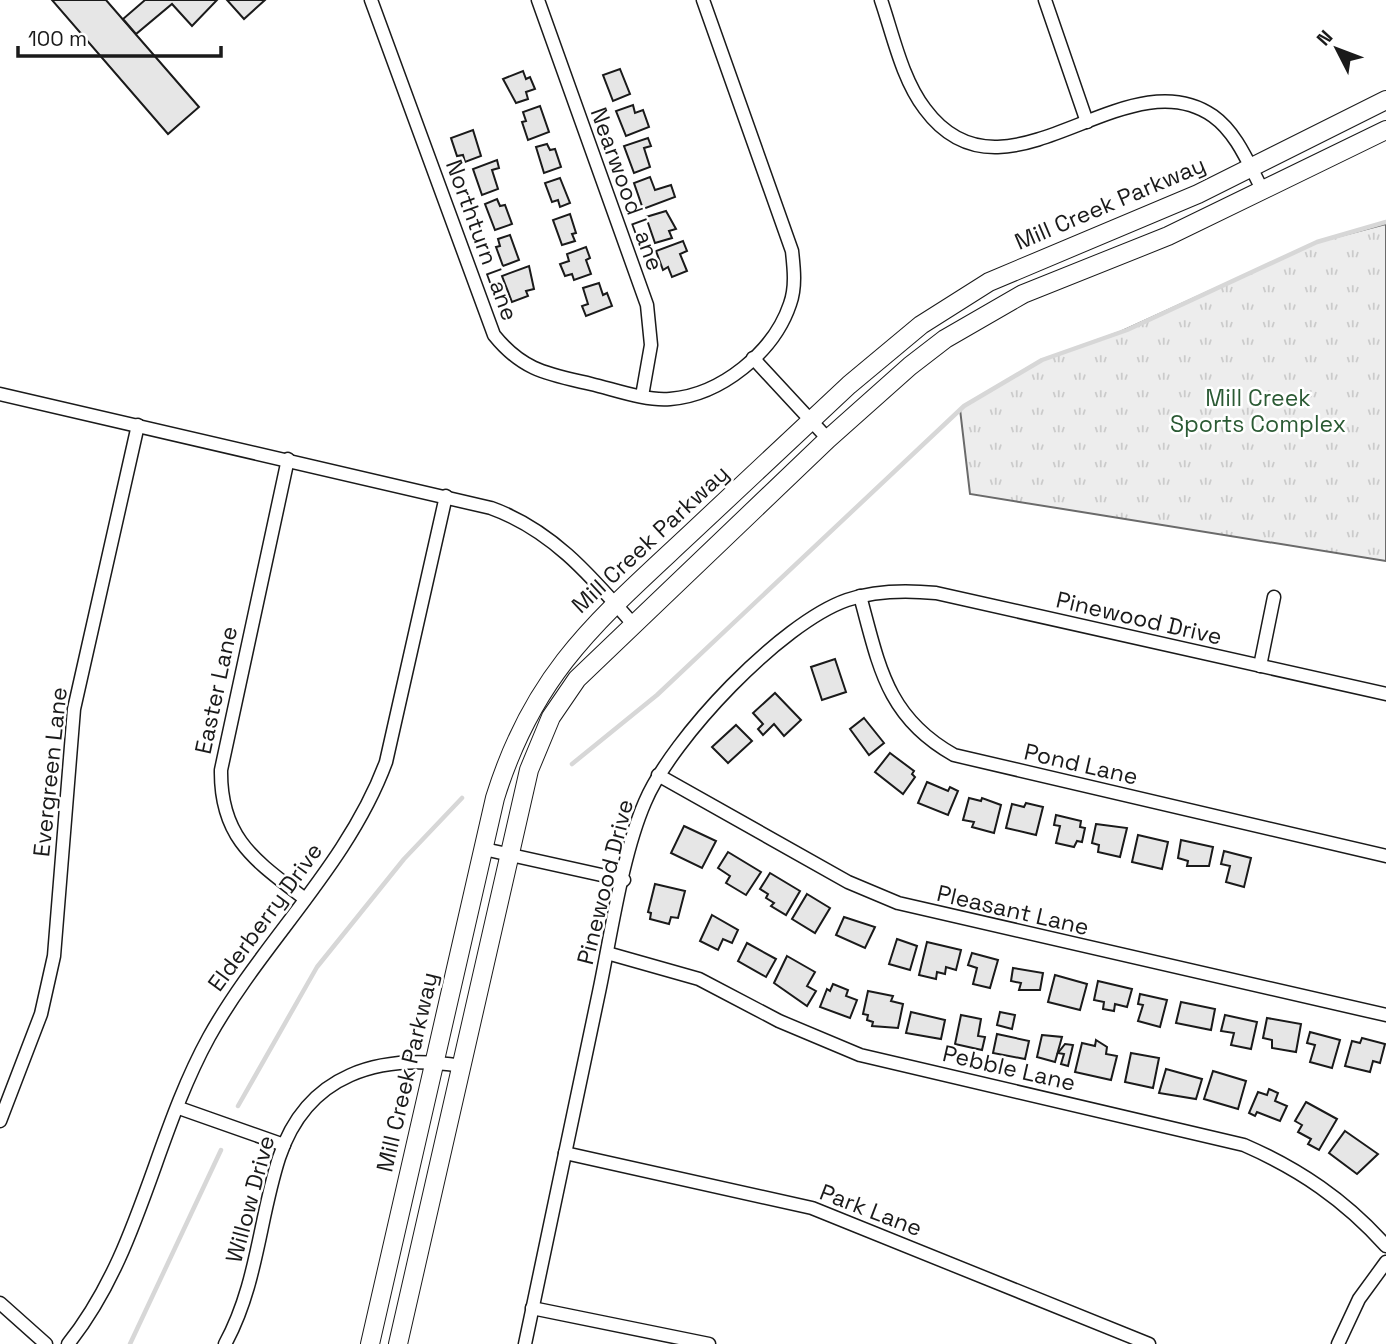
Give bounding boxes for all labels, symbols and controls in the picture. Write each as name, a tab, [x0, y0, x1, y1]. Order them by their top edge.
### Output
scale bar	[18, 14, 220, 58]
north arrow	[1302, 14, 1372, 84]
text: 100 m	[28, 25, 87, 52]
text: N	[1311, 25, 1338, 51]
street label: Nearwood Lane	[584, 103, 670, 275]
street label: Mill Creek Parkway	[1010, 149, 1210, 257]
street label: Northturn Lane	[439, 155, 525, 325]
park label: Mill Creek Sports Complex	[1170, 383, 1346, 439]
street label: Mill Creek Parkway	[565, 458, 735, 620]
street label: Pinewood Drive	[1053, 584, 1225, 652]
street label: Easter Lane	[188, 623, 244, 757]
street label: Evergreen Lane	[26, 686, 74, 858]
street label: Pond Lane	[1021, 736, 1141, 792]
street label: Pinewood Drive	[570, 796, 640, 968]
street label: Elderberry Drive	[201, 837, 329, 997]
street label: Pleasant Lane	[934, 878, 1092, 942]
street label: Mill Creek Parkway	[369, 969, 445, 1175]
street label: Pebble Lane	[940, 1038, 1078, 1098]
street label: Willow Drive	[219, 1132, 281, 1266]
street label: Park Lane	[816, 1177, 926, 1243]

